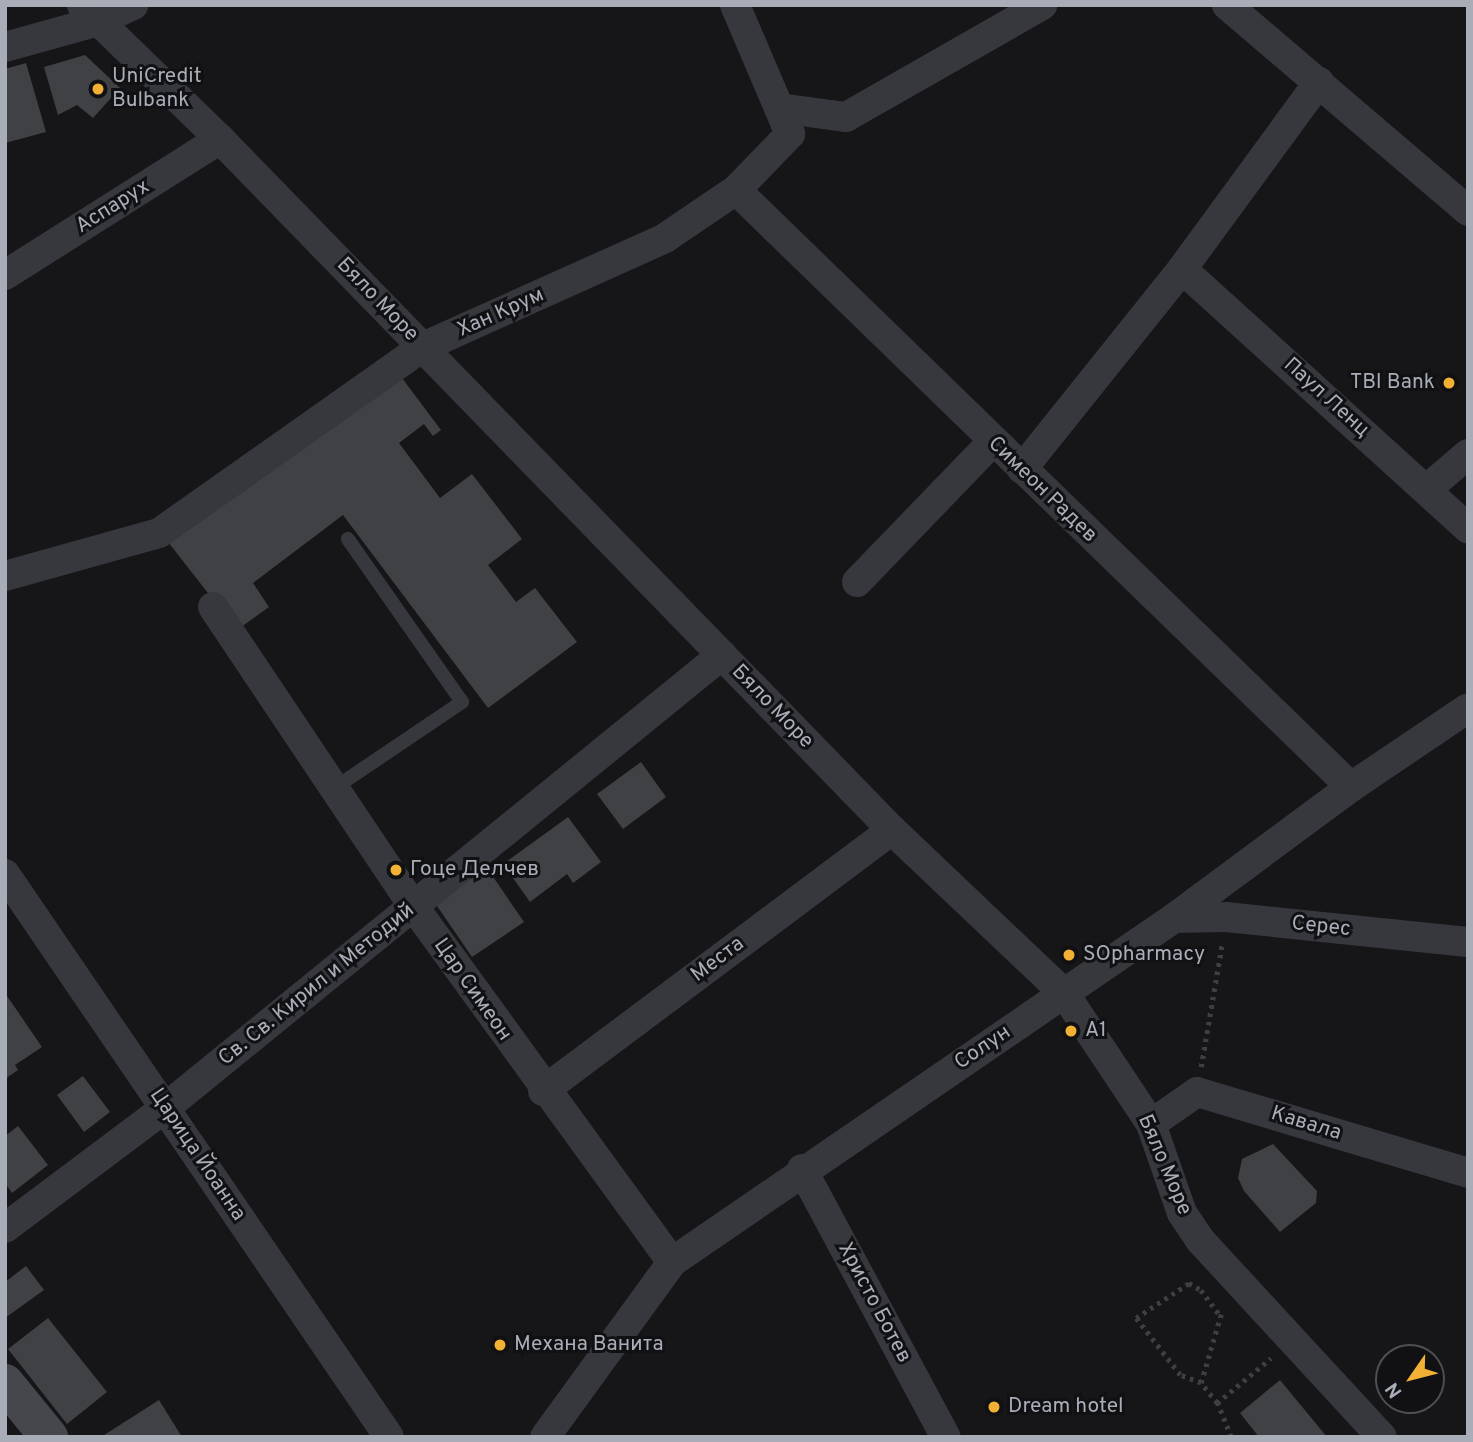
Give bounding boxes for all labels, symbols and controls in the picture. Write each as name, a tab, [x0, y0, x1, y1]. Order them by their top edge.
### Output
place label: UniCredit Bulbank	[112, 64, 202, 114]
marker: UniCredit Bulbank	[90, 81, 106, 97]
street label: Аспарух	[71, 175, 155, 239]
street label: Бяло Море	[331, 253, 423, 347]
street label: Хан Крум	[454, 283, 548, 343]
street label: Паул Ленц	[1278, 353, 1374, 443]
place label: TBI Bank	[1350, 370, 1435, 396]
marker: TBI Bank	[1441, 375, 1457, 391]
street label: Симеон Радев	[982, 432, 1102, 548]
street label: Бяло Море	[726, 660, 818, 754]
place label: Гоце Делчев	[410, 857, 539, 883]
marker: Гоце Делчев	[388, 862, 404, 878]
street label: Св. Св. Кирил и Методий	[214, 898, 420, 1072]
street label: Серес	[1290, 911, 1352, 943]
street label: Места	[687, 932, 749, 988]
street label: Цар Симеон	[427, 934, 517, 1046]
place label: SOpharmacy	[1083, 942, 1205, 968]
marker: SOpharmacy	[1061, 947, 1077, 963]
place label: A1	[1085, 1018, 1107, 1044]
street label: Солун	[950, 1020, 1016, 1076]
marker: A1	[1063, 1023, 1079, 1039]
street label: Царица Йоанна	[143, 1084, 251, 1226]
street label: Кавала	[1268, 1101, 1344, 1147]
street label: Бяло Море	[1131, 1111, 1197, 1219]
street label: Христо Ботев	[832, 1239, 916, 1367]
place label: Механа Ванита	[514, 1332, 663, 1358]
marker: Механа Ванита	[492, 1337, 508, 1353]
north arrow	[1375, 1344, 1445, 1414]
text: N	[1381, 1377, 1408, 1402]
place label: Dream hotel	[1008, 1394, 1123, 1420]
marker: Dream hotel	[986, 1399, 1002, 1415]

